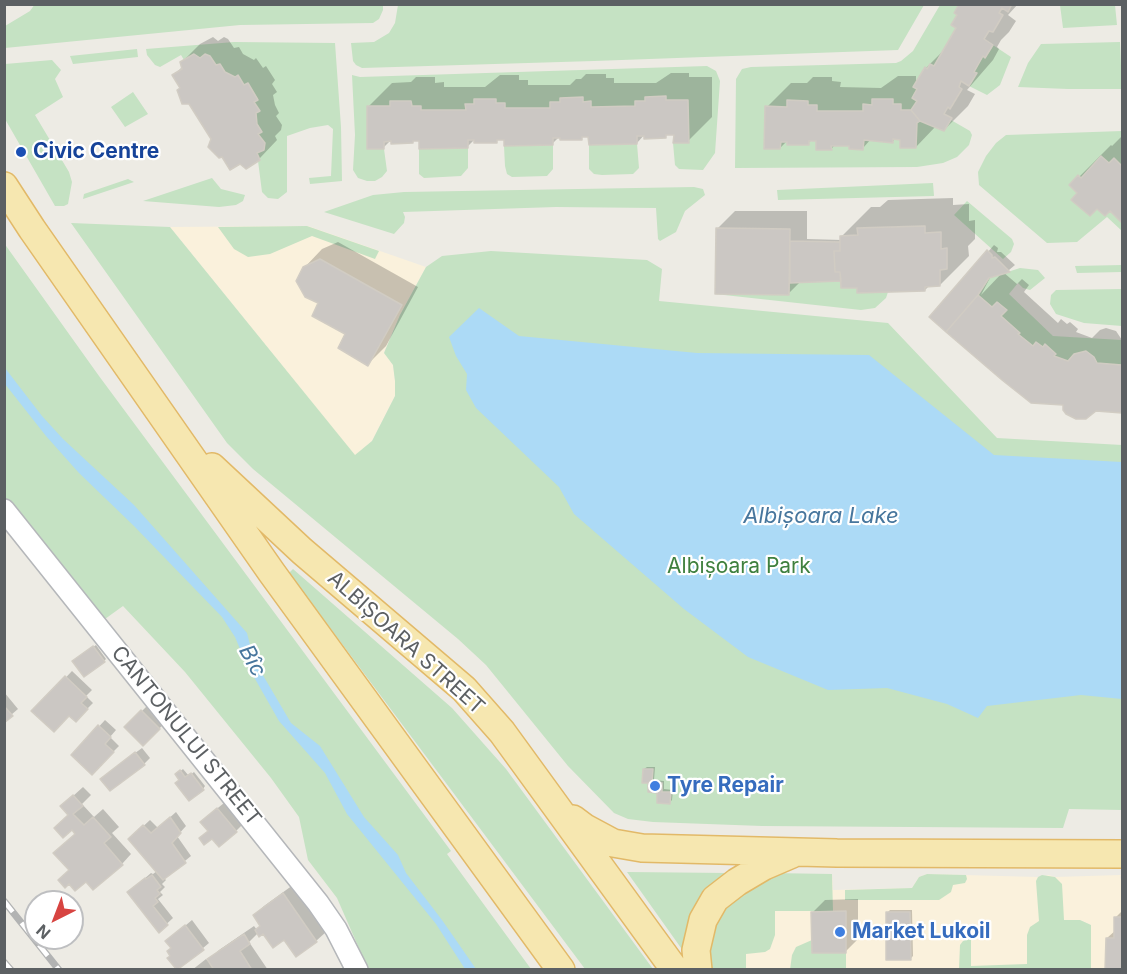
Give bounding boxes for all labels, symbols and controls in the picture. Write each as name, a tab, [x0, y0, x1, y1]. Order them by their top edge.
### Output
place label: Civic Centre	[33, 139, 159, 165]
marker: Civic Centre	[14, 145, 28, 159]
water label: Albișoara Lake	[743, 503, 899, 529]
park label: Albișoara Park	[667, 554, 811, 580]
street label: ALBIȘOARA STREET	[322, 566, 490, 720]
water label: Bîc	[233, 640, 271, 682]
street label: CANTONULUI STREET	[106, 641, 266, 831]
place label: Tyre Repair	[667, 773, 784, 799]
marker: Tyre Repair	[648, 779, 662, 793]
north arrow	[24, 890, 84, 950]
place label: Market Lukoil	[852, 919, 990, 945]
text: N	[32, 920, 55, 943]
marker: Market Lukoil	[833, 925, 847, 939]

